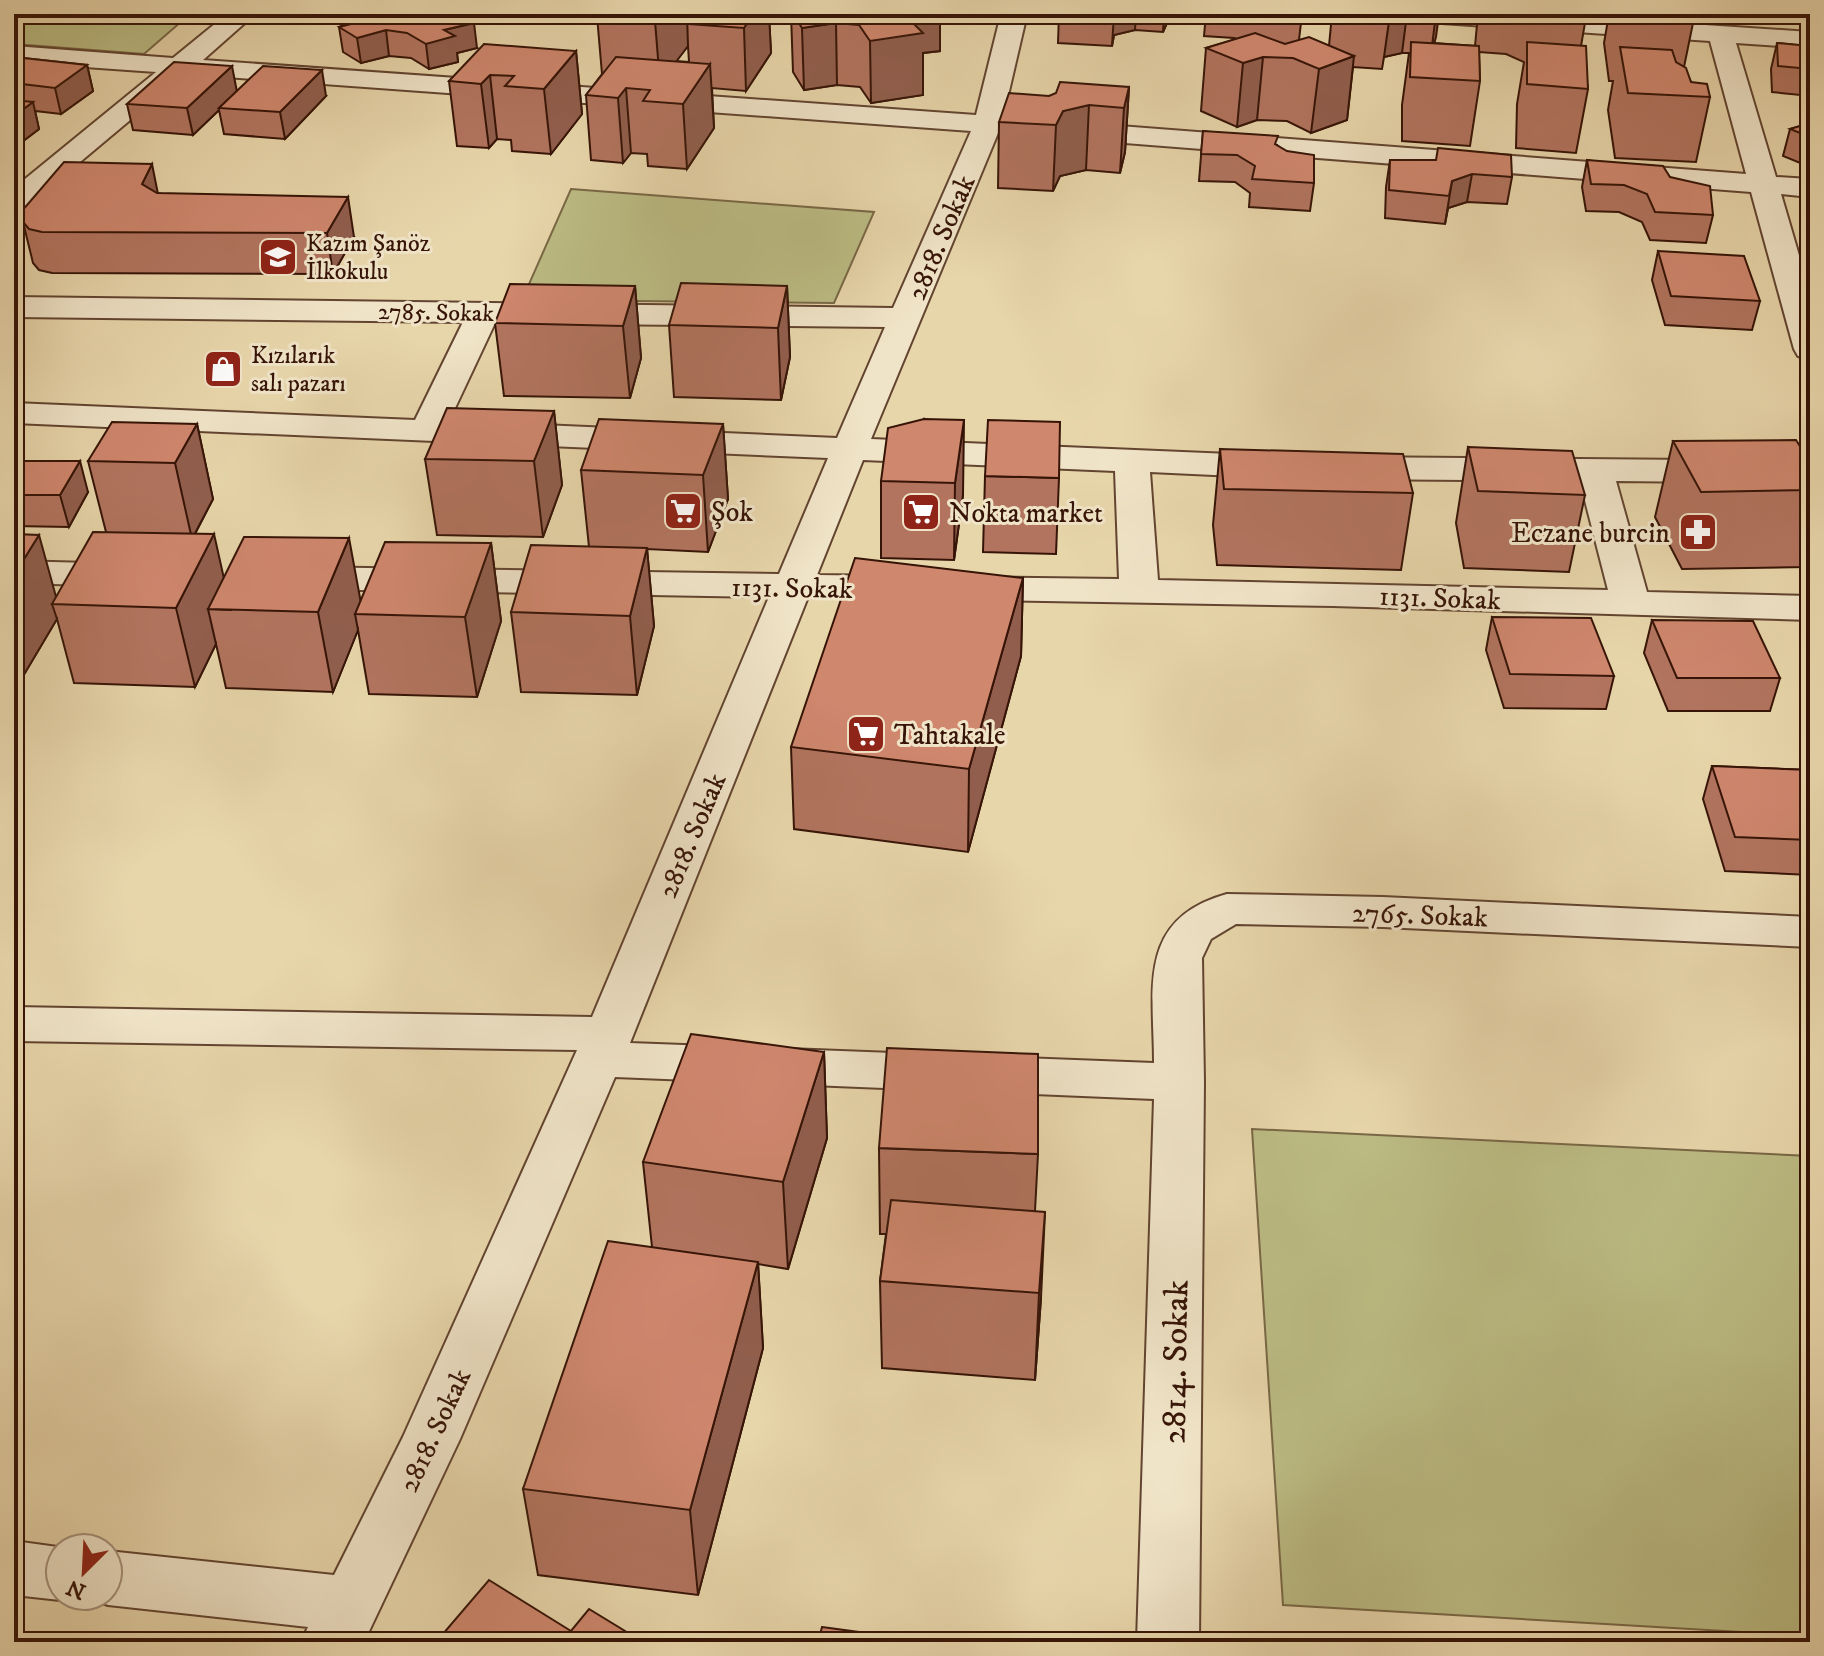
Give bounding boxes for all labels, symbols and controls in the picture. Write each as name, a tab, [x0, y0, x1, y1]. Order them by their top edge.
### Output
street label: 2818. Sokak	[899, 170, 983, 305]
place label: Kazım Şanöz İlkokulu	[306, 229, 431, 287]
school or university icon: Kazım Şanöz İlkokulu	[257, 236, 299, 278]
street label: 2785. Sokak	[378, 297, 494, 329]
place label: Kızılarık salı pazarı	[251, 341, 346, 399]
shop icon: Kızılarık salı pazarı	[202, 348, 244, 390]
supermarket icon: Şok	[662, 490, 704, 532]
supermarket icon: Nokta market	[900, 491, 942, 533]
place label: Şok	[711, 495, 753, 530]
place label: Nokta market	[949, 496, 1103, 531]
pharmacy icon: Eczane burcin	[1677, 511, 1719, 553]
place label: Eczane burcin	[1511, 516, 1670, 551]
street label: 1131. Sokak	[731, 570, 853, 607]
street label: 1131. Sokak	[1378, 579, 1502, 618]
supermarket icon: Tahtakale	[845, 713, 887, 755]
place label: Tahtakale	[894, 718, 1006, 753]
street label: 2818. Sokak	[650, 768, 734, 903]
street label: 2765. Sokak	[1351, 896, 1489, 935]
street label: 2814. Sokak	[1154, 1279, 1198, 1445]
street label: 2818. Sokak	[391, 1363, 479, 1498]
north arrow	[44, 1532, 124, 1612]
text: N	[63, 1573, 90, 1605]

